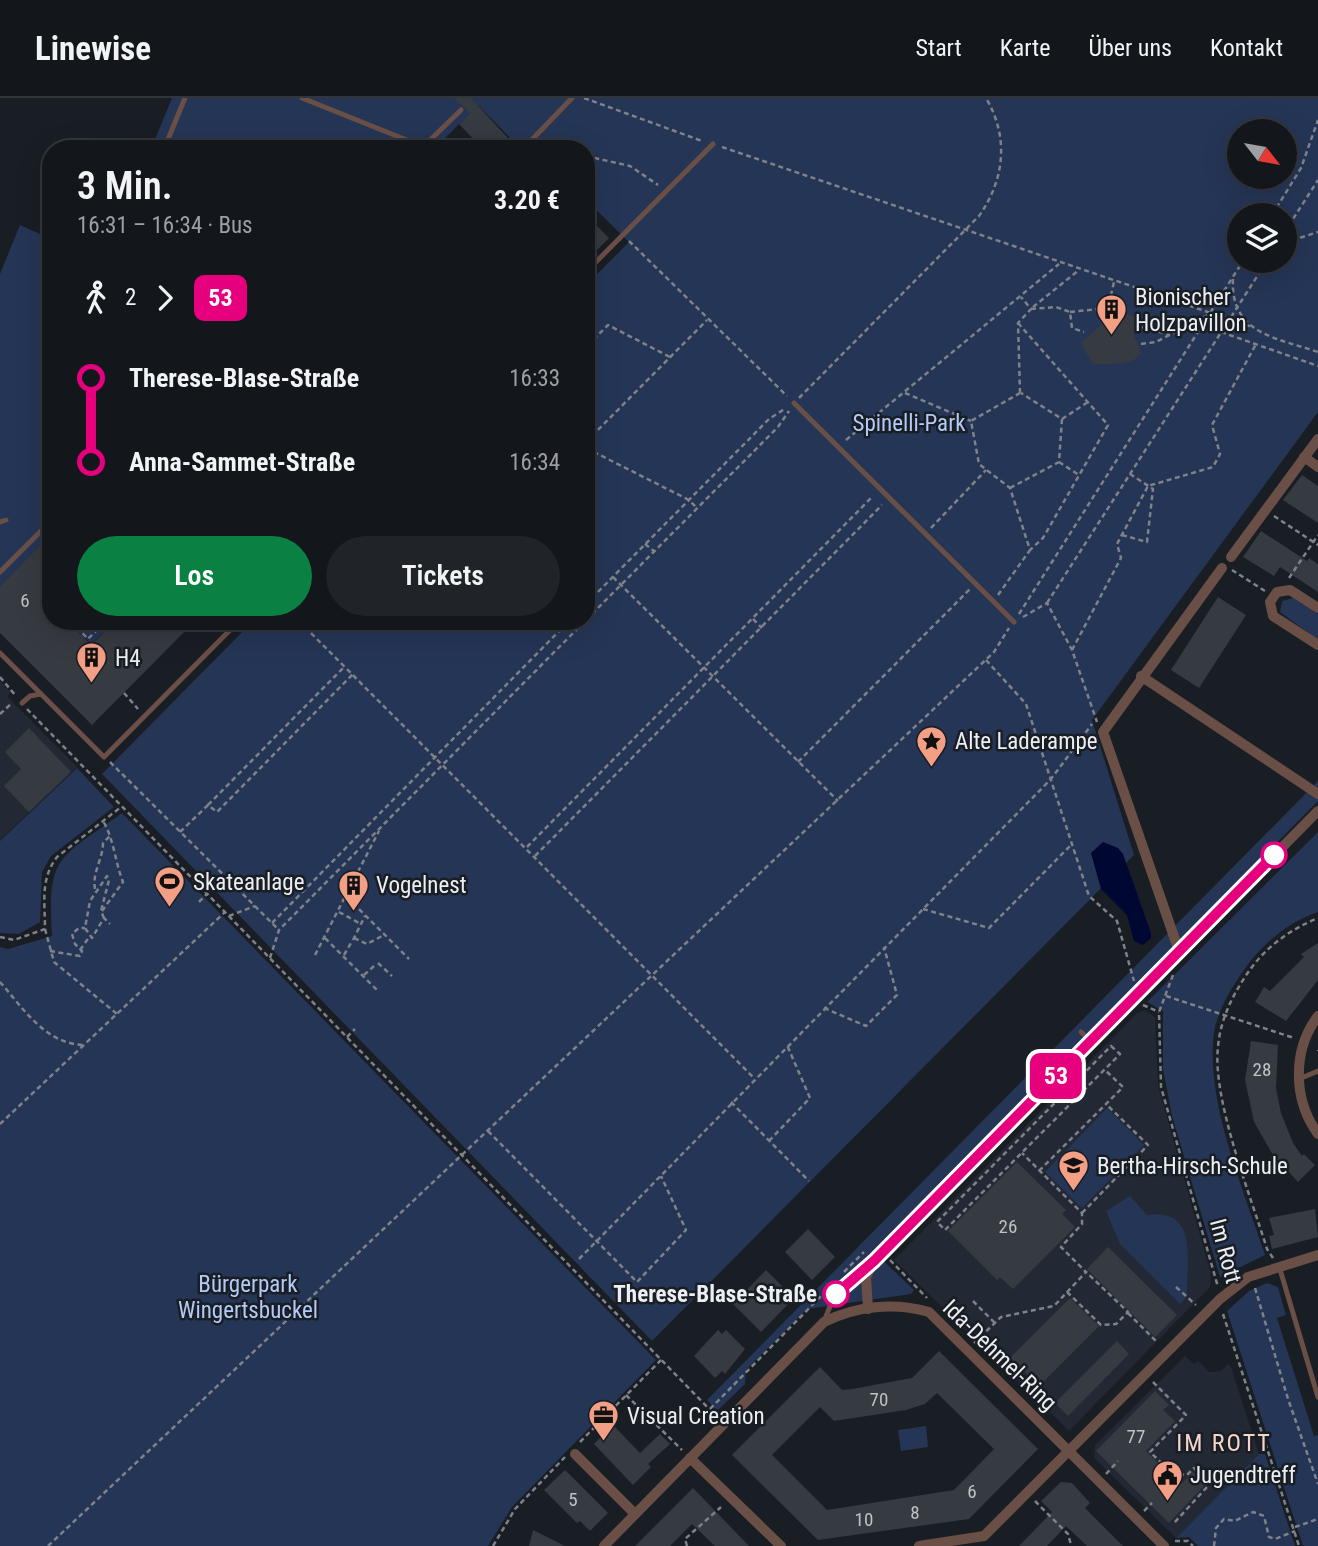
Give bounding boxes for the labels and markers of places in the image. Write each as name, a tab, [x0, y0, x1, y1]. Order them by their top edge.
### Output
place label: Bionischer Holzpavillon	[1135, 284, 1247, 337]
building icon: Bionischer Holzpavillon	[1095, 293, 1129, 337]
building icon: H4	[75, 641, 109, 685]
place label: H4	[115, 645, 141, 672]
place icon: Alte Laderampe	[915, 724, 949, 768]
place label: Alte Laderampe	[955, 728, 1098, 755]
unlabelled marker	[1261, 842, 1287, 868]
sports icon: Skateanlage	[153, 865, 187, 909]
building icon: Vogelnest	[336, 868, 370, 912]
place label: Skateanlage	[193, 869, 304, 896]
place label: Vogelnest	[376, 872, 467, 899]
school or university icon: Bertha-Hirsch-Schule	[1057, 1149, 1091, 1193]
place label: Bertha-Hirsch-Schule	[1097, 1153, 1288, 1180]
place label: Therese-Blase-Straße	[613, 1281, 817, 1308]
marker: Therese-Blase-Straße	[823, 1281, 849, 1307]
office icon: Visual Creation	[587, 1399, 621, 1443]
place label: Visual Creation	[627, 1403, 765, 1430]
public building icon: Jugendtreff	[1150, 1458, 1184, 1502]
place label: Jugendtreff	[1190, 1462, 1297, 1489]

